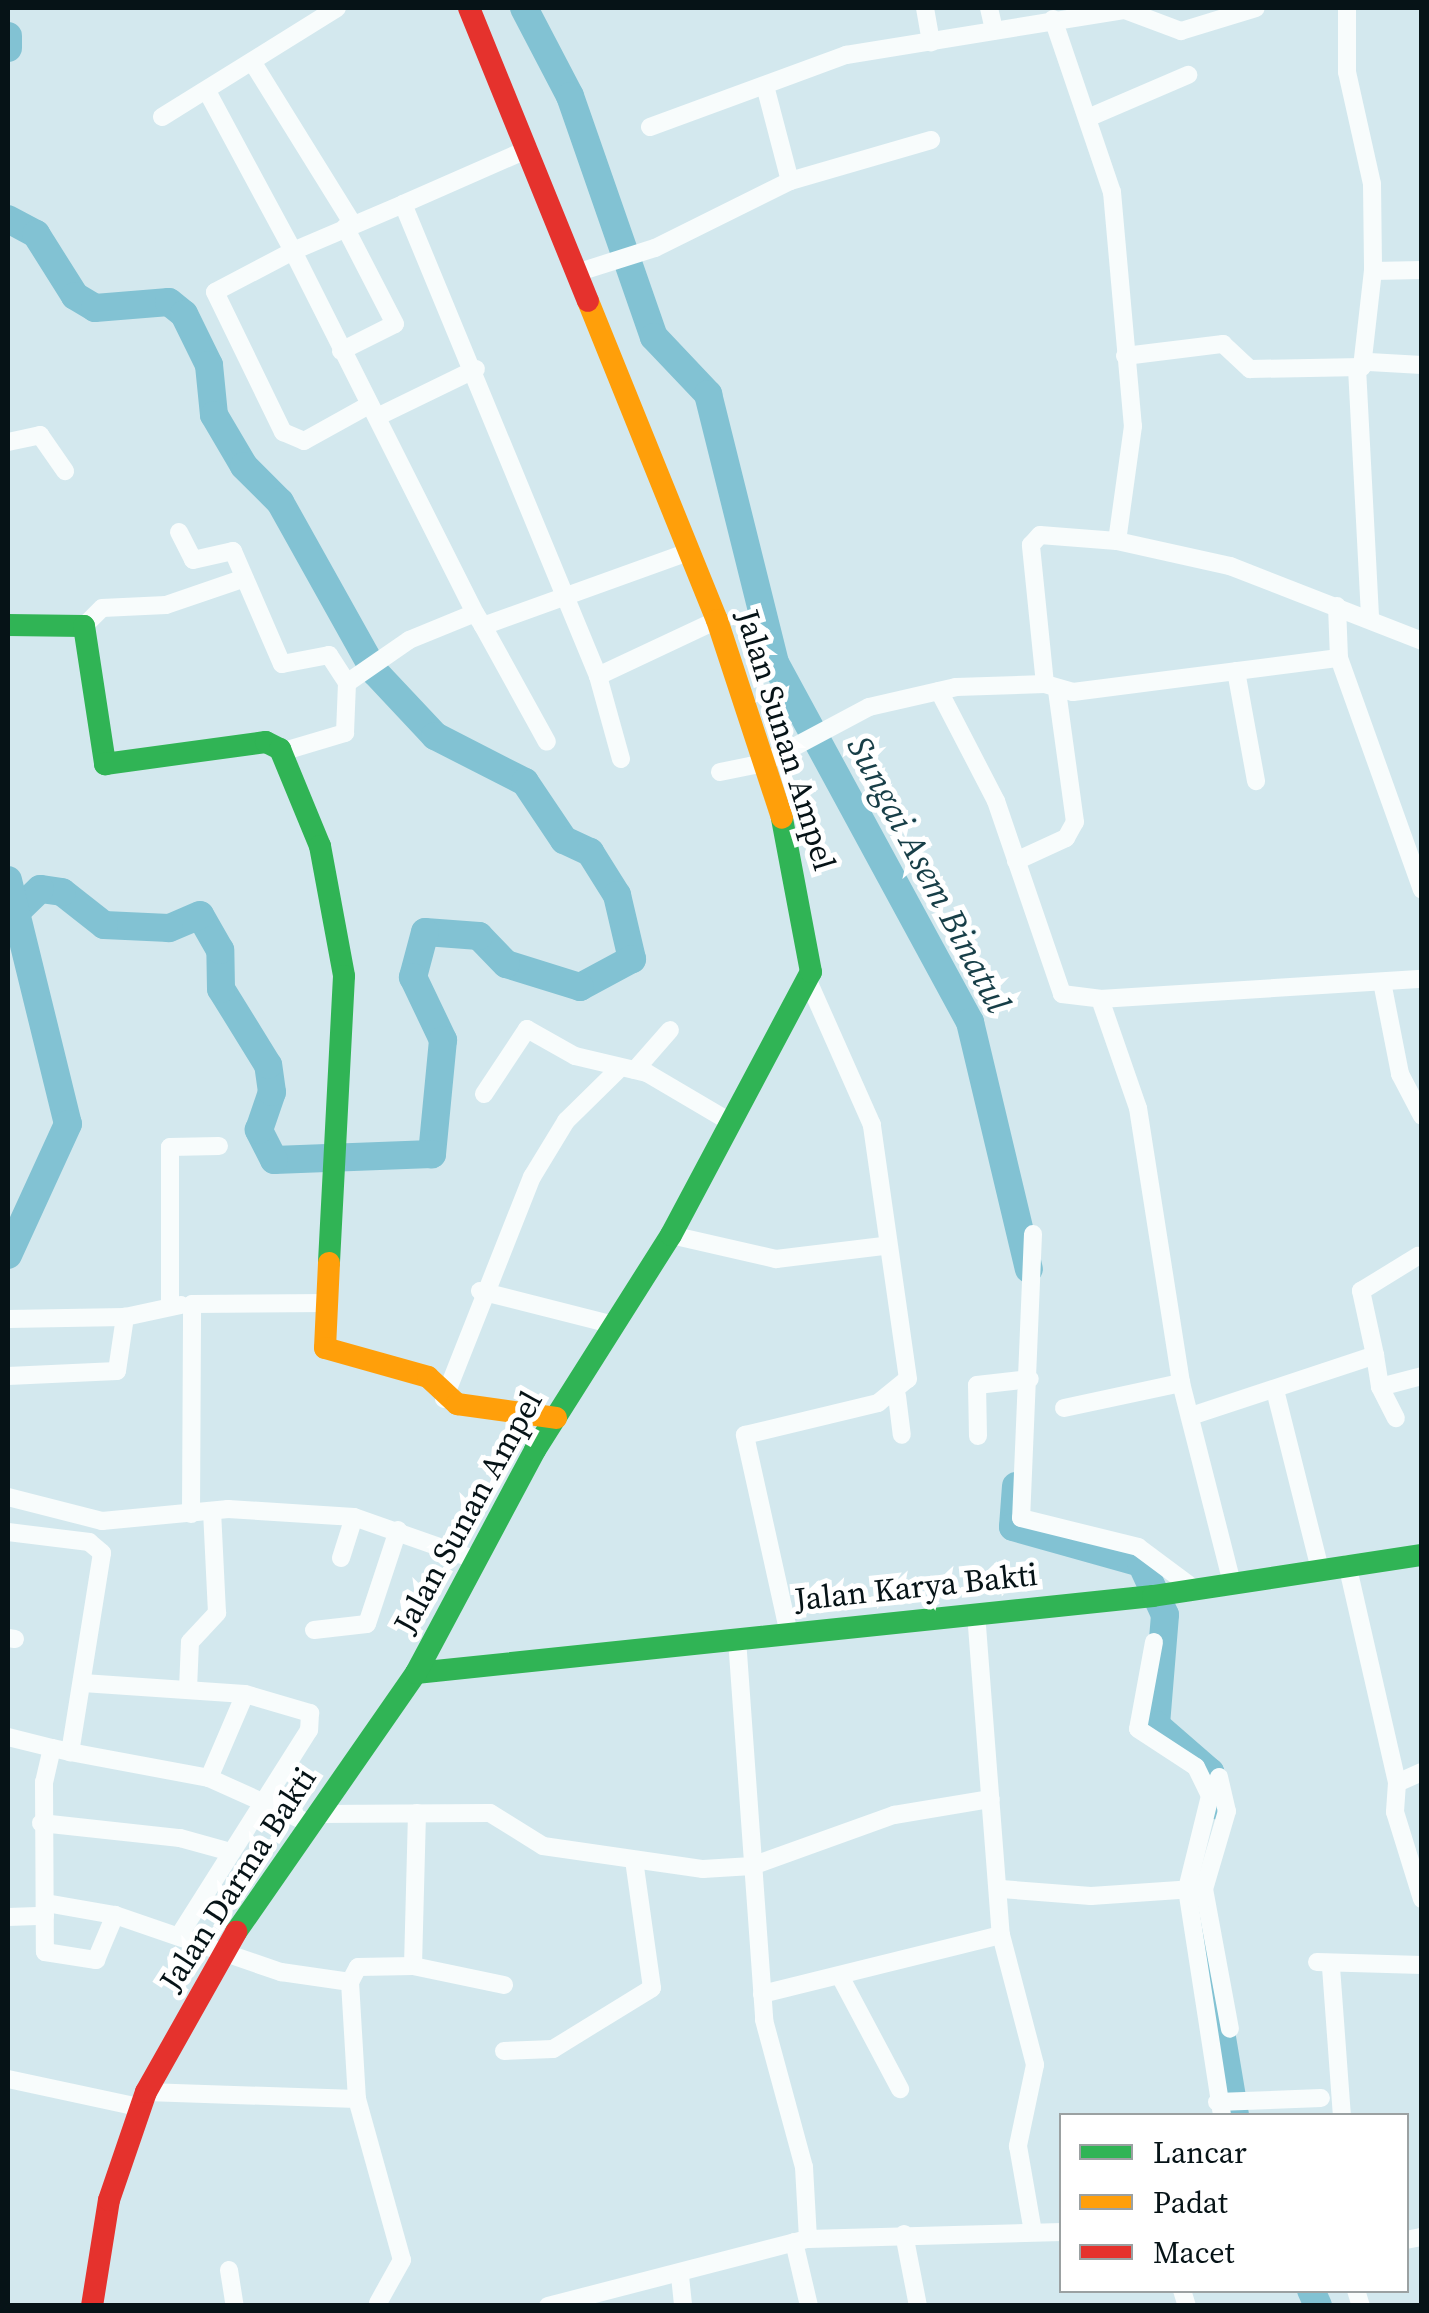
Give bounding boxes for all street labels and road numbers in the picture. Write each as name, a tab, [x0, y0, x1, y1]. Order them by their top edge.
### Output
street label: Jalan Sunan Ampel	[728, 605, 844, 875]
street label: Jalan Sunan Ampel	[386, 1384, 550, 1640]
street label: Jalan Karya Bakti	[793, 1555, 1039, 1619]
street label: Jalan Darma Bakti	[152, 1760, 324, 1998]

